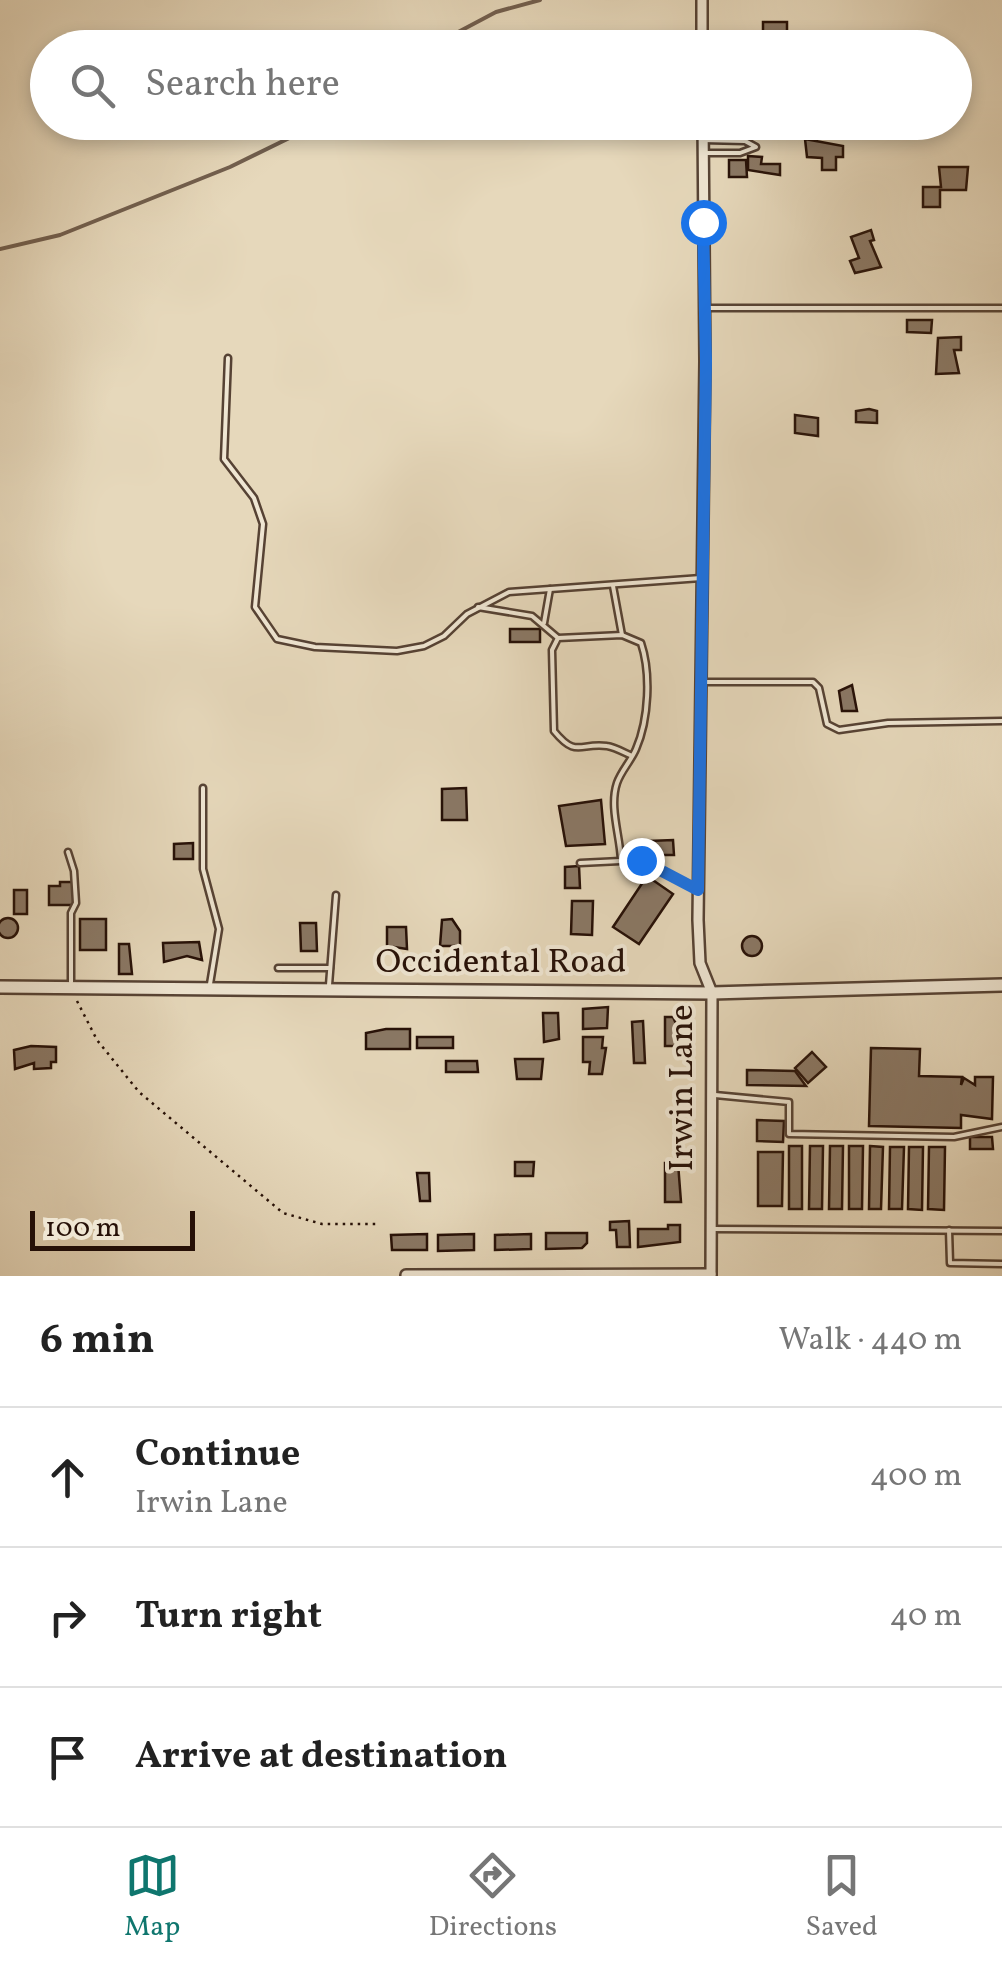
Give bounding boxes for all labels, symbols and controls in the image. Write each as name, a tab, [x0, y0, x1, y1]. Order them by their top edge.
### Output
search box	[30, 30, 972, 140]
icon: search	[65, 58, 120, 113]
text: Search here	[145, 59, 340, 112]
route start	[681, 200, 727, 246]
route end	[619, 838, 665, 884]
street label: Occidental Road	[376, 939, 626, 987]
street label: Irwin Lane	[659, 1004, 707, 1172]
scale bar	[30, 1206, 195, 1250]
text: 100 m	[45, 1209, 120, 1248]
text: 6 min	[40, 1312, 155, 1371]
text: Walk · 440 m	[779, 1319, 962, 1363]
text: Continue	[135, 1429, 300, 1482]
icon: ahead	[40, 1450, 95, 1505]
text: 400 m	[870, 1455, 962, 1499]
text: Irwin Lane	[135, 1482, 288, 1526]
icon: right	[40, 1590, 95, 1645]
text: Turn right	[135, 1591, 322, 1644]
text: 40 m	[890, 1595, 962, 1639]
icon: arrive	[40, 1730, 95, 1785]
text: Arrive at destination	[135, 1731, 508, 1784]
tab: Map	[124, 1848, 180, 1947]
tab: Directions	[429, 1848, 557, 1947]
tab: Saved	[806, 1848, 878, 1947]

